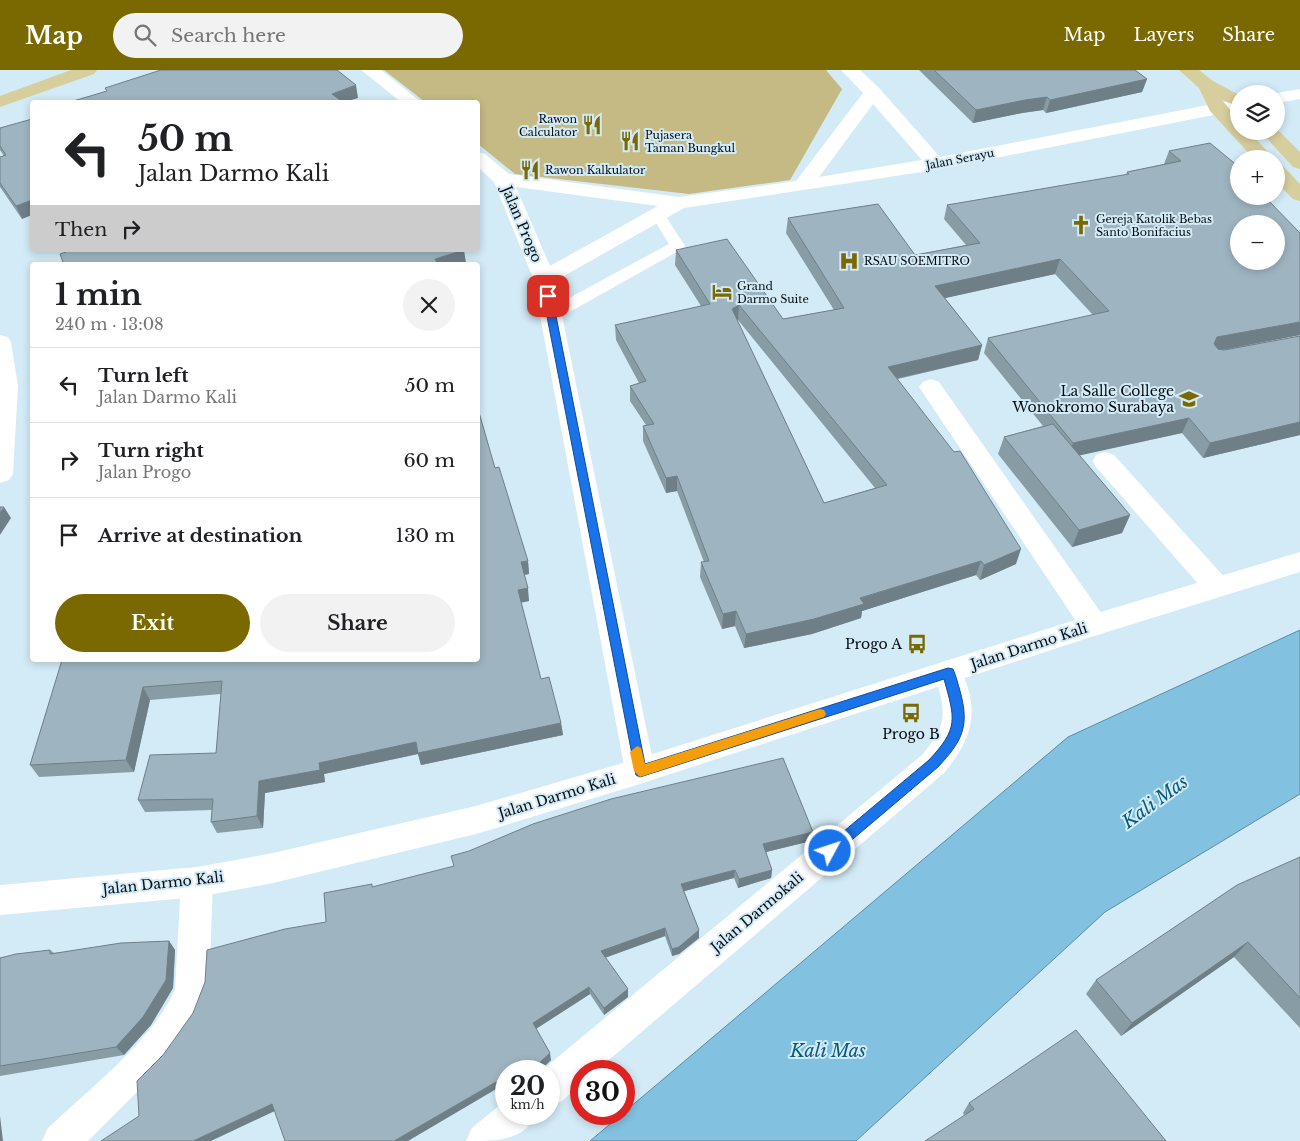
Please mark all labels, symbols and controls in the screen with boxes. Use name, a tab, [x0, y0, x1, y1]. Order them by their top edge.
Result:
search box	[113, 13, 463, 58]
text: Map	[25, 21, 83, 50]
icon: search	[131, 21, 159, 49]
text: Search here	[171, 24, 286, 47]
text: Map	[1064, 24, 1105, 46]
text: Layers	[1133, 24, 1194, 46]
text: Share	[1222, 24, 1275, 46]
map controls	[1230, 85, 1285, 270]
button: layers	[1230, 85, 1285, 140]
place label: Rawon Calculator	[519, 112, 578, 139]
restaurant icon: Rawon Calculator	[581, 114, 603, 136]
text: 50 m	[138, 117, 233, 160]
icon: left	[55, 120, 120, 185]
place label: Pujasera Taman Bungkul	[645, 128, 735, 155]
restaurant icon: Pujasera Taman Bungkul	[619, 130, 641, 152]
street label: Jalan Serayu	[923, 145, 996, 173]
button: +	[1230, 150, 1285, 205]
restaurant icon: Rawon Kalkulator	[519, 159, 541, 181]
text: Jalan Darmo Kali	[138, 160, 329, 187]
place label: Rawon Kalkulator	[545, 163, 646, 177]
street label: Jalan Progo	[497, 181, 546, 265]
place label: Gereja Katolik Bebas Santo Bonifacius	[1096, 212, 1212, 239]
church icon: Gereja Katolik Bebas Santo Bonifacius	[1070, 214, 1092, 236]
icon: right	[117, 215, 145, 243]
button: −	[1230, 215, 1285, 270]
text: Then	[55, 218, 107, 241]
hospital icon: RSAU SOEMITRO	[838, 250, 860, 272]
place label: RSAU SOEMITRO	[864, 254, 970, 268]
pin	[527, 275, 569, 317]
text: 1 min	[55, 276, 142, 313]
button: close	[403, 279, 455, 331]
place label: Grand Darmo Suite	[737, 279, 809, 306]
hotel icon: Grand Darmo Suite	[711, 281, 733, 303]
icon: arrive	[534, 282, 562, 310]
text: 240 m · 13:08	[55, 314, 164, 334]
text: Turn left	[98, 364, 189, 387]
icon: left	[55, 371, 83, 399]
text: 50 m	[405, 374, 455, 397]
place label: La Salle College Wonokromo Surabaya	[1011, 382, 1174, 416]
text: Jalan Darmo Kali	[98, 387, 237, 407]
school or university icon: La Salle College Wonokromo Surabaya	[1178, 388, 1200, 410]
text: Turn right	[98, 439, 204, 462]
icon: right	[55, 446, 83, 474]
text: 60 m	[403, 449, 455, 472]
text: Jalan Progo	[98, 462, 191, 482]
icon: arrive	[55, 521, 83, 549]
text: Arrive at destination	[98, 524, 302, 547]
text: 130 m	[395, 524, 455, 547]
button: Exit	[55, 594, 250, 652]
button: Share	[260, 594, 455, 652]
street label: Jalan Darmo Kali	[966, 619, 1090, 674]
bus stop icon: Progo A	[906, 633, 928, 655]
place label: Progo A	[845, 635, 902, 653]
bus stop icon: Progo B	[900, 702, 922, 724]
place label: Progo B	[882, 725, 940, 743]
street label: Jalan Darmo Kali	[494, 770, 618, 823]
water label: Kali Mas	[1117, 771, 1192, 834]
position arrow	[803, 824, 855, 876]
street label: Jalan Darmo Kali	[100, 868, 225, 899]
street label: Jalan Darmokali	[705, 868, 807, 957]
water label: Kali Mas	[789, 1040, 866, 1062]
speed limit sign: 30	[570, 1060, 635, 1125]
text: 20	[510, 1071, 545, 1102]
text: km/h	[510, 1097, 545, 1112]

